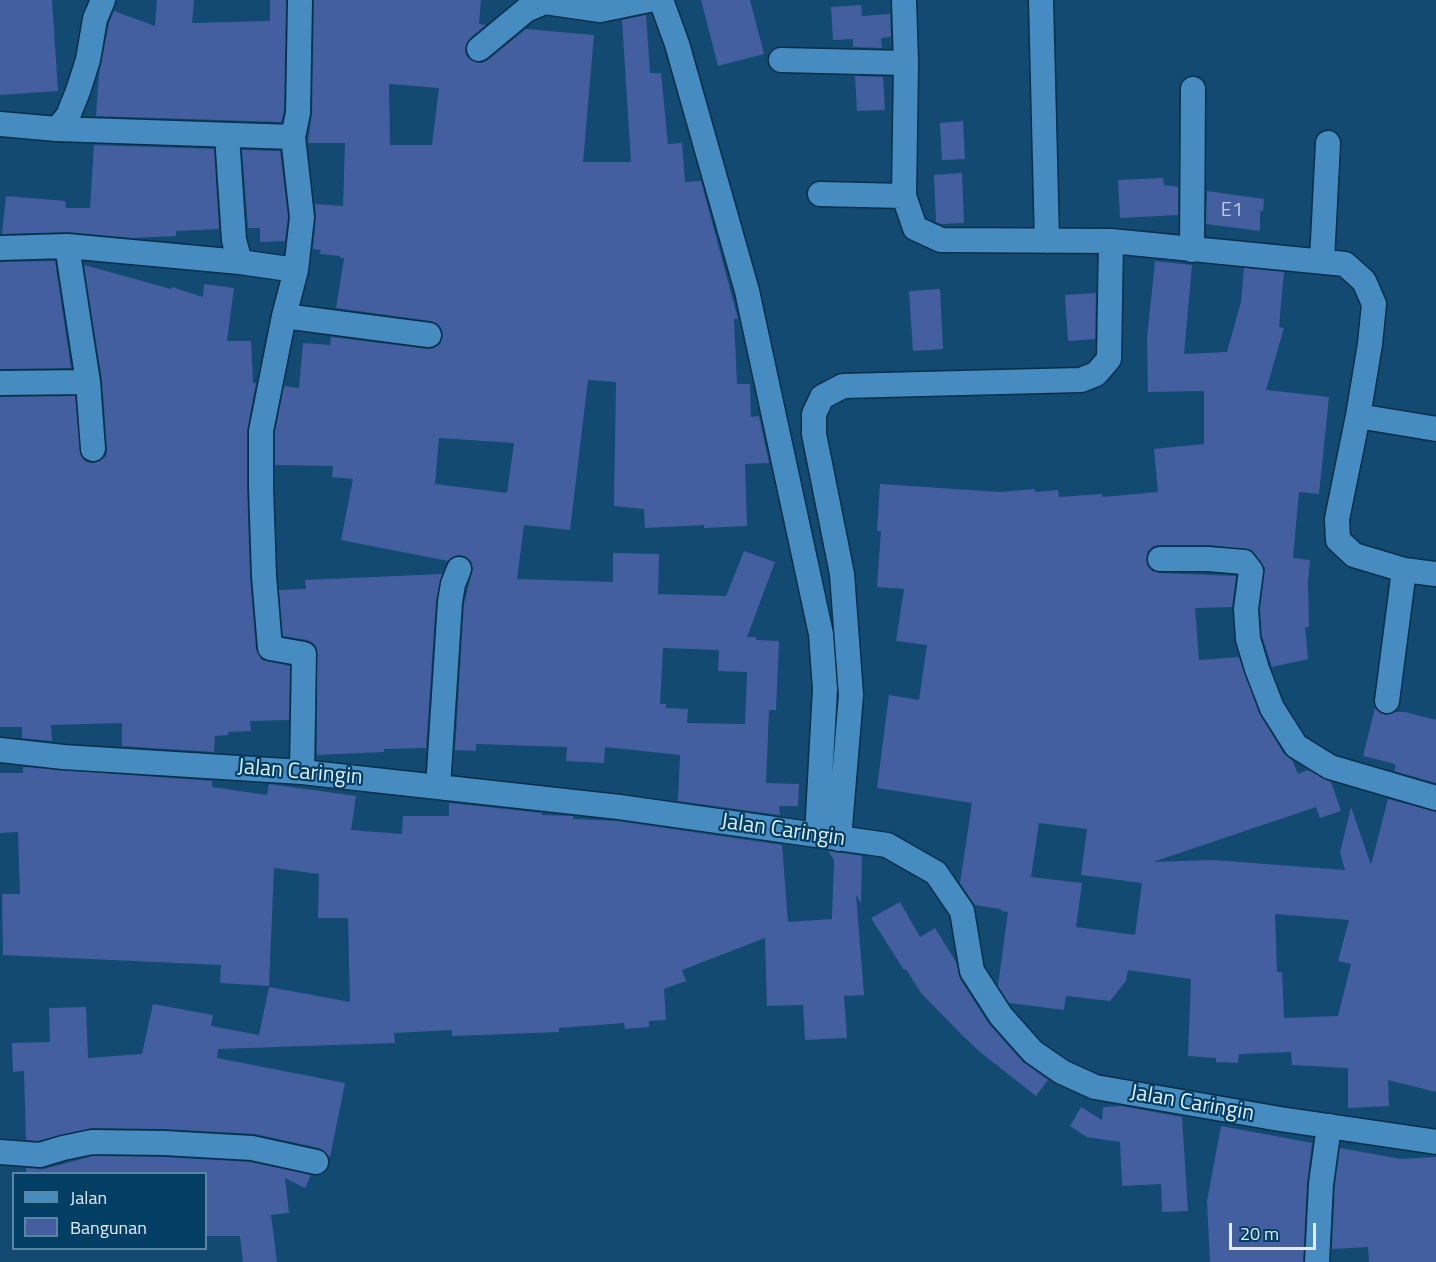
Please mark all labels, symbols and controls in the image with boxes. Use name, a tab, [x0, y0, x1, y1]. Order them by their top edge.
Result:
house number: E1	[1221, 199, 1243, 223]
street label: Jalan Caringin	[236, 754, 364, 792]
street label: Jalan Caringin	[719, 809, 847, 853]
street label: Jalan Caringin	[1128, 1080, 1256, 1128]
legend	[12, 1172, 207, 1250]
text: Jalan	[70, 1184, 107, 1211]
scale bar	[1232, 1211, 1319, 1249]
text: Bangunan	[70, 1214, 147, 1241]
text: 20 m	[1240, 1220, 1279, 1247]

